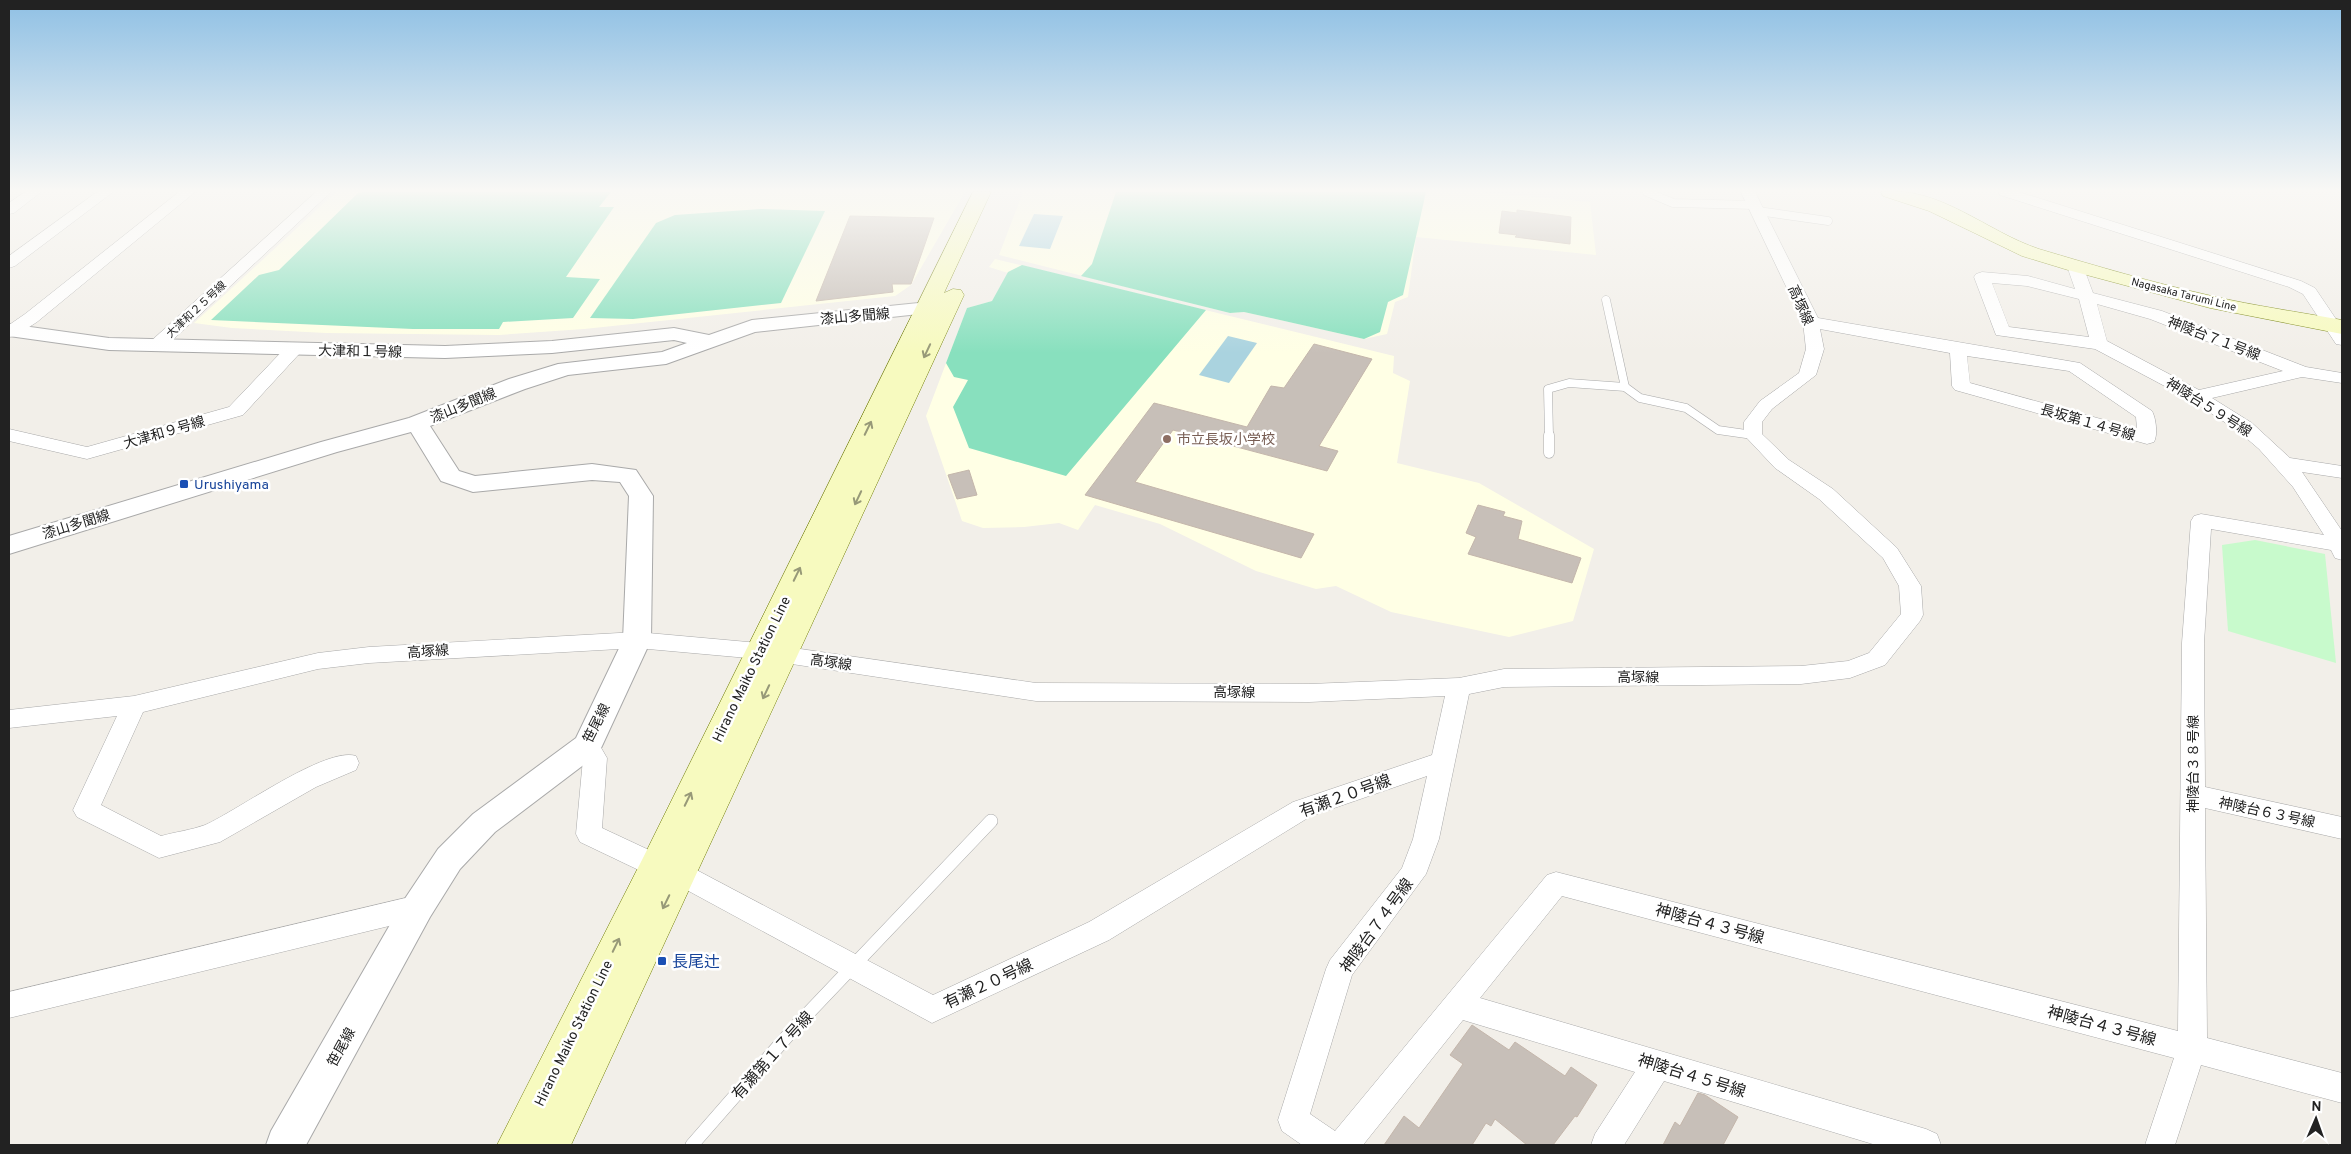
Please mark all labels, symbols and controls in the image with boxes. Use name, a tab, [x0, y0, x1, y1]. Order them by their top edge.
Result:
street label: Nagasaka Tarumi Line	[2130, 275, 2238, 315]
street label: 大津和２５号線	[164, 278, 230, 341]
street label: 高塚線	[1783, 283, 1816, 328]
street label: 漆山多聞線	[820, 306, 891, 329]
street label: 神陵台７１号線	[2165, 313, 2263, 365]
street label: 大津和１号線	[318, 343, 402, 362]
one-way arrow	[922, 343, 932, 358]
street label: 神陵台５９号線	[2162, 374, 2255, 441]
street label: 漆山多聞線	[428, 385, 499, 427]
street label: 長坂第１４号線	[2038, 401, 2137, 445]
street label: 大津和９号線	[122, 414, 207, 453]
one-way arrow	[864, 421, 873, 436]
place label: 市立長坂小学校	[1177, 432, 1275, 449]
marker: 市立長坂小学校	[1161, 433, 1173, 445]
place label: Urushiyama	[194, 477, 269, 494]
marker: Urushiyama	[178, 478, 190, 490]
one-way arrow	[853, 490, 862, 505]
street label: 漆山多聞線	[40, 507, 112, 544]
one-way arrow	[793, 567, 802, 582]
street label: Hirano Maiko Station Line	[710, 594, 795, 745]
street label: 高塚線	[407, 643, 450, 662]
street label: 高塚線	[809, 652, 853, 675]
street label: 高塚線	[1617, 670, 1659, 687]
one-way arrow	[761, 684, 770, 699]
street label: 高塚線	[1213, 685, 1255, 702]
street label: 笹尾線	[580, 701, 614, 746]
street label: 神陵台３８号線	[2185, 715, 2203, 813]
street label: 有瀬２０号線	[1297, 771, 1394, 823]
one-way arrow	[684, 792, 693, 807]
street label: 神陵台６３号線	[2217, 794, 2317, 832]
street label: 神陵台７４号線	[1337, 875, 1419, 977]
one-way arrow	[661, 894, 671, 909]
street label: 神陵台４３号線	[1653, 901, 1766, 949]
one-way arrow	[612, 938, 621, 953]
place label: 長尾辻	[672, 953, 720, 973]
marker: 長尾辻	[656, 955, 668, 967]
street label: 有瀬２０号線	[941, 955, 1037, 1014]
street label: Hirano Maiko Station Line	[532, 958, 617, 1109]
street label: 神陵台４３号線	[2045, 1003, 2158, 1051]
street label: 有瀬第１７号線	[729, 1008, 818, 1105]
street label: 笹尾線	[325, 1025, 360, 1070]
street label: 神陵台４５号線	[1635, 1051, 1748, 1103]
north arrow	[2291, 1094, 2341, 1144]
text: N	[2311, 1099, 2322, 1116]

